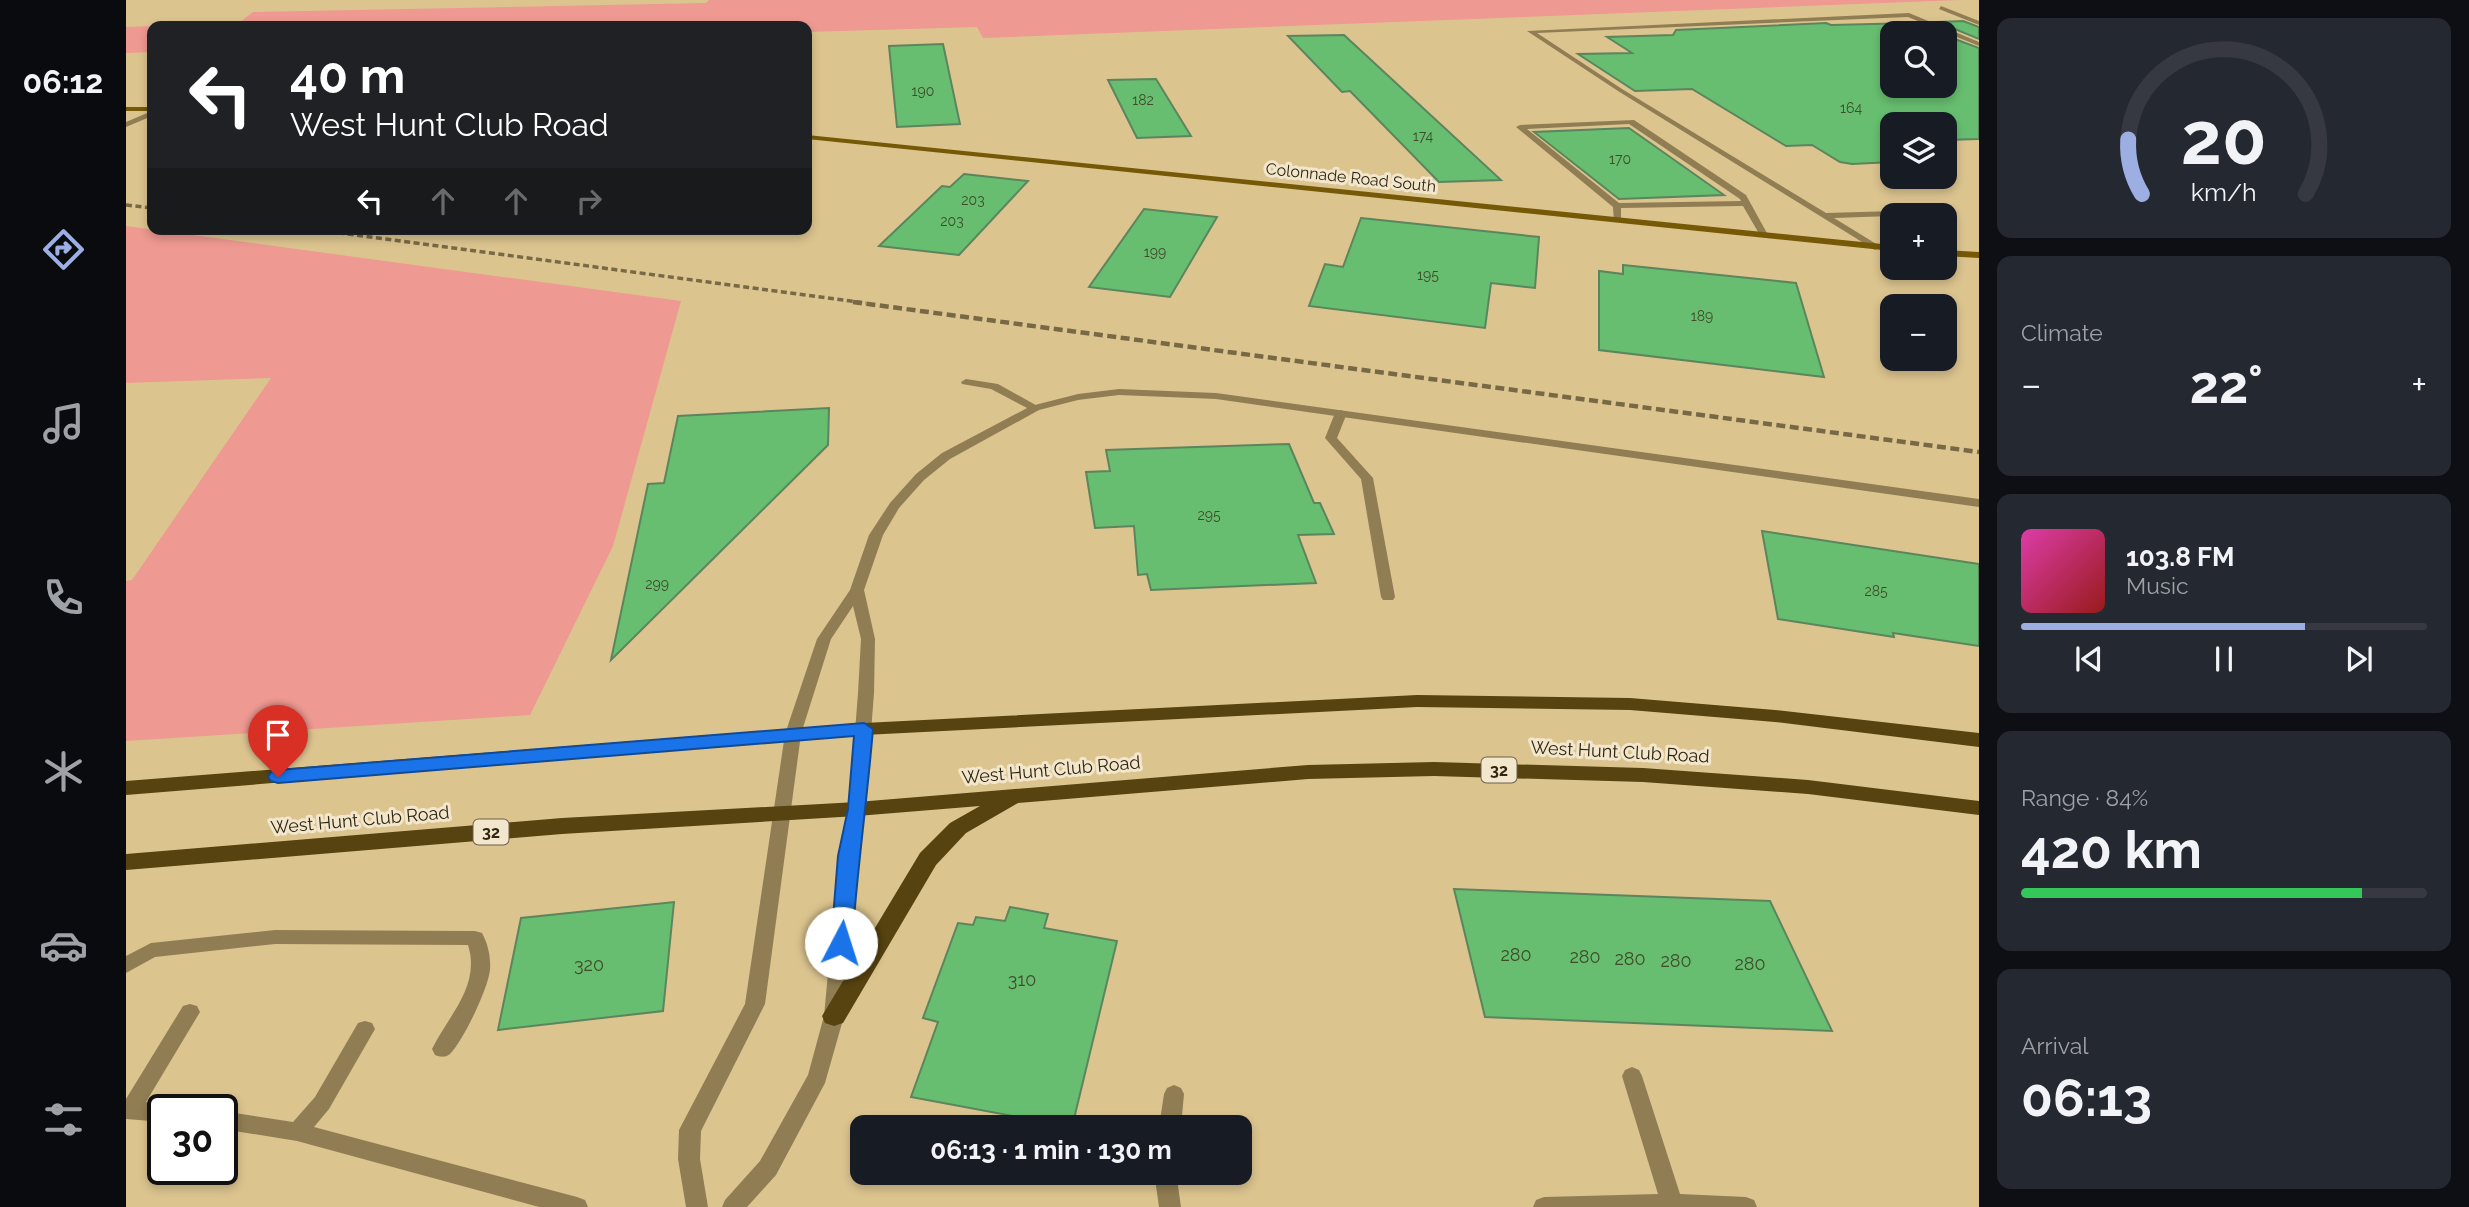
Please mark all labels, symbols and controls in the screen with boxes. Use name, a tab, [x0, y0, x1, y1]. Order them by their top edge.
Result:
map controls	[1880, 21, 1957, 371]
button: search	[1880, 21, 1957, 98]
text: 40 m	[290, 47, 405, 104]
icon: left	[175, 49, 266, 140]
text: 06:12	[23, 63, 103, 100]
house number: 190	[912, 83, 934, 99]
house number: 182	[1132, 92, 1154, 108]
text: 20	[2181, 96, 2267, 181]
house number: 164	[1840, 100, 1862, 116]
text: West Hunt Club Road	[290, 106, 609, 143]
button: layers	[1880, 112, 1957, 189]
house number: 174	[1413, 128, 1434, 144]
house number: 170	[1609, 151, 1631, 167]
street label: Colonnade Road South	[1265, 159, 1437, 196]
text: km/h	[2191, 177, 2257, 207]
icon: left	[351, 182, 389, 220]
icon: ahead	[424, 182, 462, 220]
icon: ahead	[497, 182, 535, 220]
icon: right	[570, 182, 608, 220]
house number: 203	[961, 192, 985, 208]
button: +	[1880, 203, 1957, 280]
house number: 203	[940, 213, 964, 229]
icon: directions	[39, 225, 88, 274]
house number: 199	[1144, 244, 1166, 260]
house number: 195	[1417, 267, 1439, 283]
button: −	[1880, 294, 1957, 371]
house number: 189	[1691, 308, 1713, 324]
text: Climate	[2021, 319, 2103, 346]
text: 22°	[2190, 354, 2263, 415]
text: −	[2021, 362, 2041, 407]
text: +	[2411, 362, 2427, 407]
icon: music	[39, 399, 88, 448]
house number: 295	[1197, 507, 1221, 523]
text: 103.8 FM	[2126, 542, 2235, 572]
text: Music	[2126, 572, 2189, 599]
icon: phone	[39, 573, 88, 622]
house number: 299	[645, 576, 669, 592]
house number: 285	[1864, 583, 1888, 599]
icon: previous	[2070, 640, 2108, 678]
icon: pause	[2205, 640, 2243, 678]
icon: next	[2340, 640, 2378, 678]
pin	[248, 705, 308, 777]
icon: arrive	[259, 716, 297, 754]
street label: West Hunt Club Road	[1530, 736, 1710, 767]
icon: climate	[39, 747, 88, 796]
street label: West Hunt Club Road	[961, 751, 1141, 788]
road number: 32	[1482, 758, 1516, 782]
text: Range · 84%	[2021, 784, 2148, 811]
street label: West Hunt Club Road	[270, 801, 450, 838]
text: 420 km	[2021, 819, 2202, 880]
road number: 32	[474, 820, 508, 845]
position arrow	[804, 906, 878, 980]
icon: car	[39, 921, 88, 970]
house number: 280	[1500, 944, 1532, 965]
house number: 280	[1569, 946, 1601, 967]
house number: 280	[1614, 948, 1646, 969]
house number: 280	[1660, 950, 1692, 971]
house number: 280	[1734, 953, 1766, 974]
house number: 320	[574, 954, 604, 975]
house number: 310	[1008, 969, 1036, 990]
text: Arrival	[2021, 1032, 2088, 1059]
text: 06:13	[2021, 1067, 2152, 1128]
speed limit sign: 30	[147, 1094, 238, 1185]
icon: filters	[39, 1095, 88, 1144]
text: 06:13 · 1 min · 130 m	[930, 1135, 1172, 1165]

